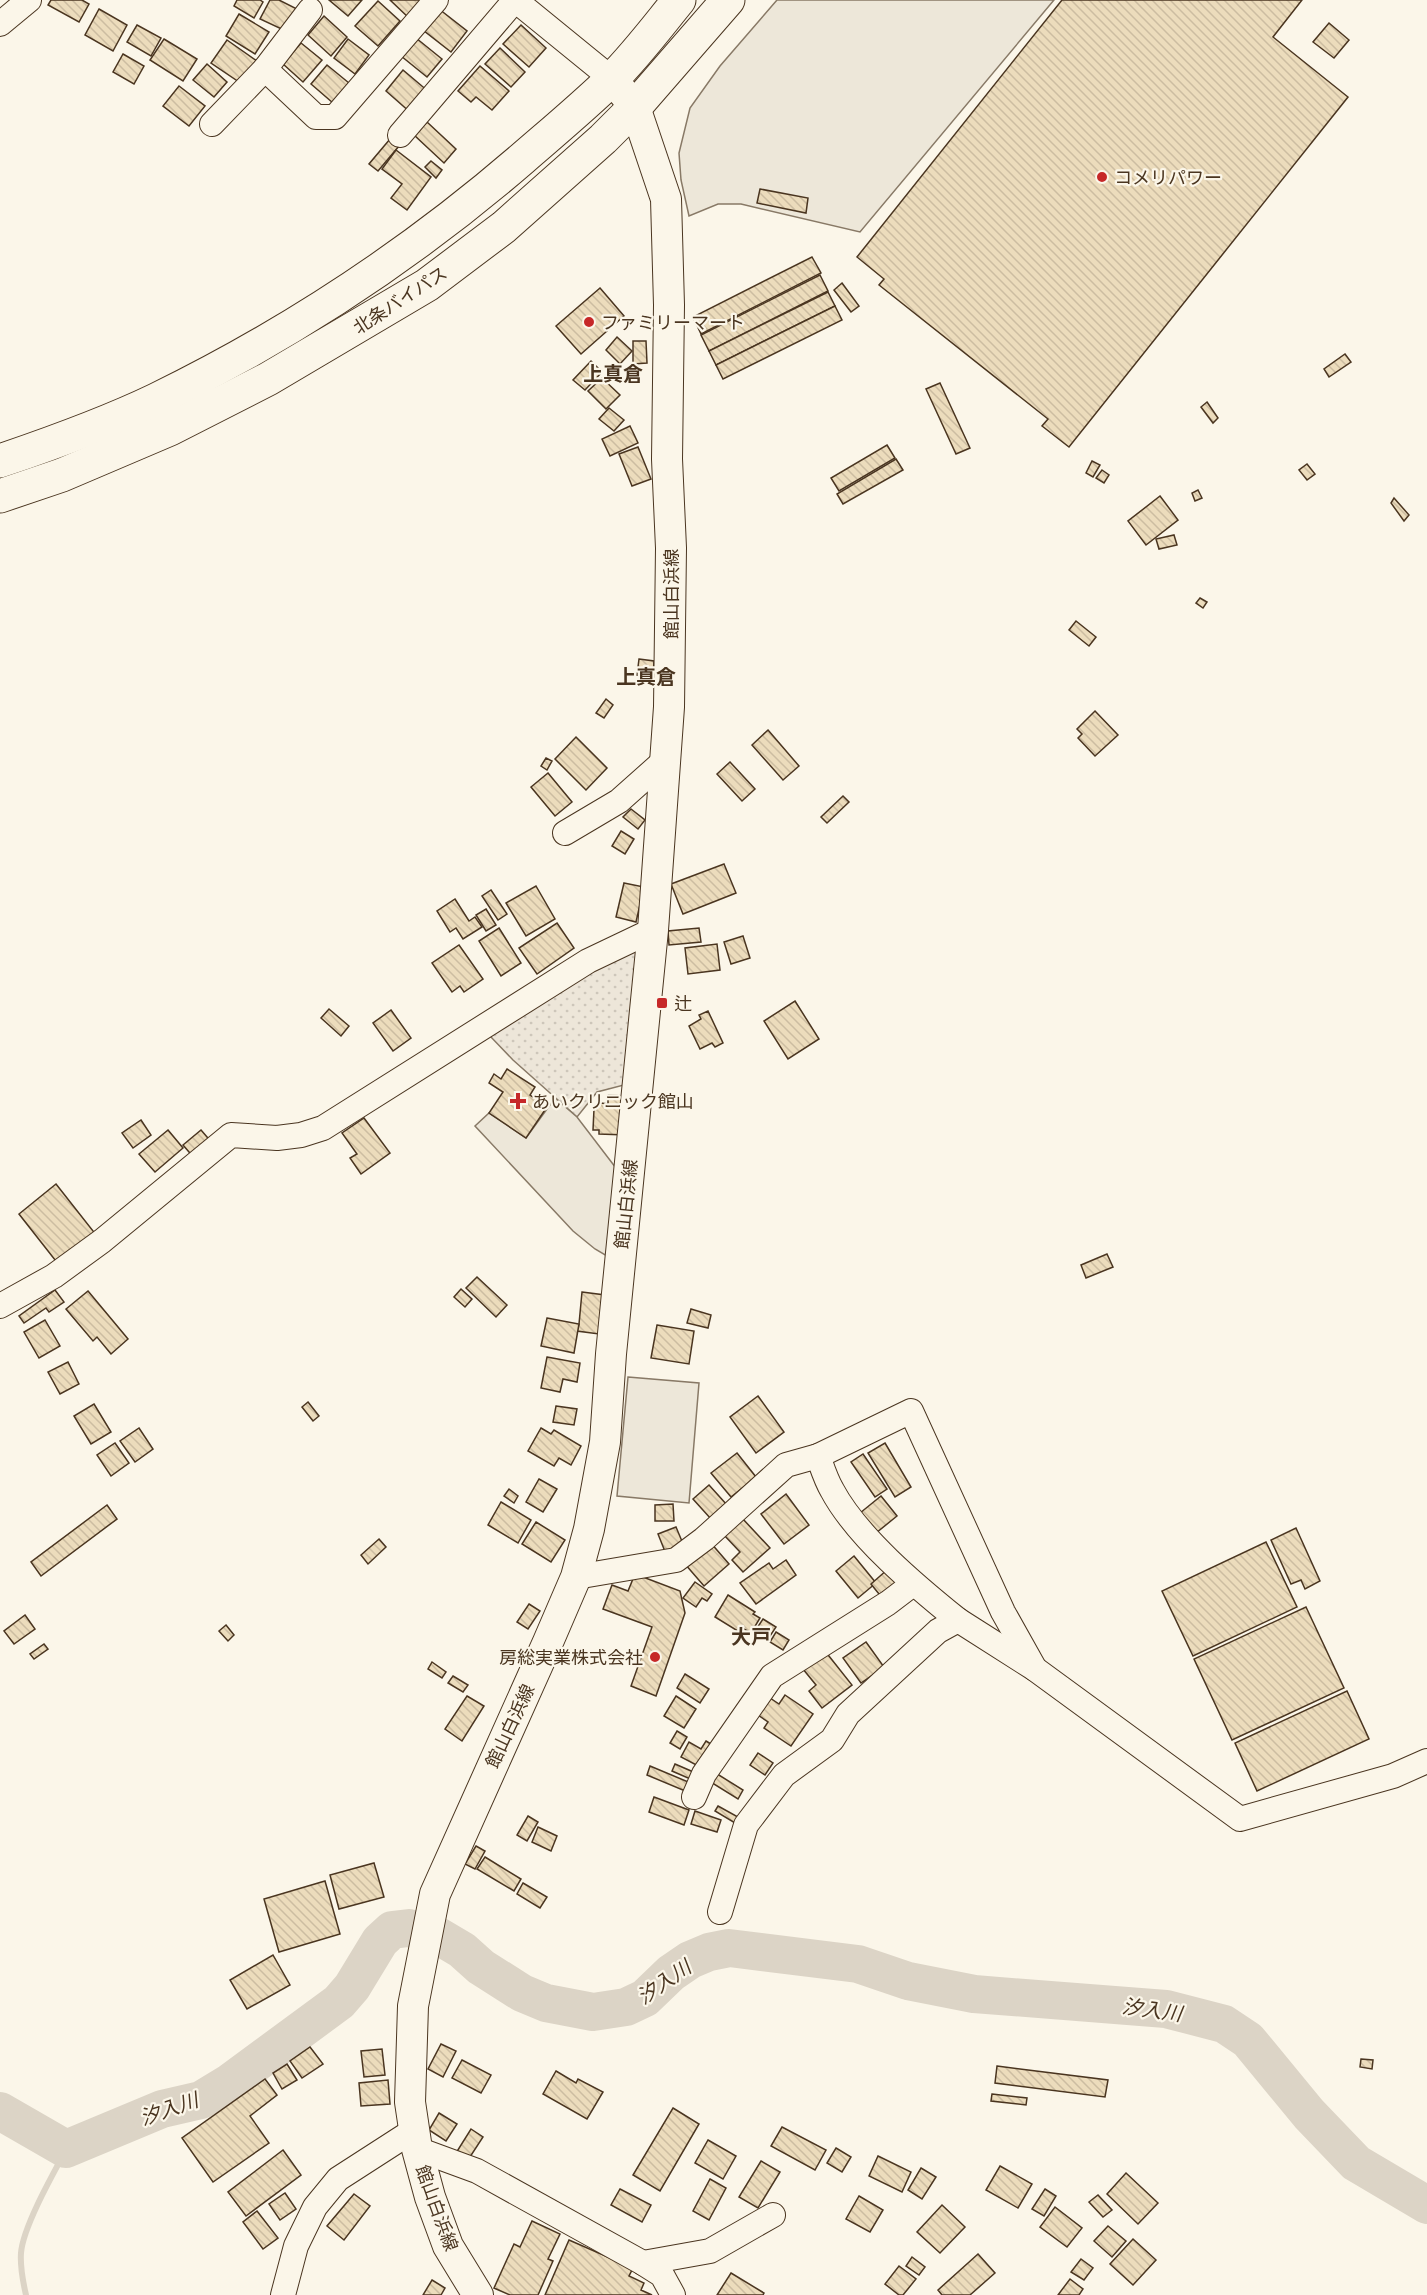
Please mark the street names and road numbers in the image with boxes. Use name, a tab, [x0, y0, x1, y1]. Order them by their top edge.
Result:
street label: 北条バイパス	[349, 262, 451, 338]
street label: 館山白浜線	[661, 549, 682, 639]
street label: 館山白浜線	[611, 1158, 641, 1250]
street label: 館山白浜線	[481, 1681, 539, 1771]
street label: 館山白浜線	[412, 2162, 462, 2254]

